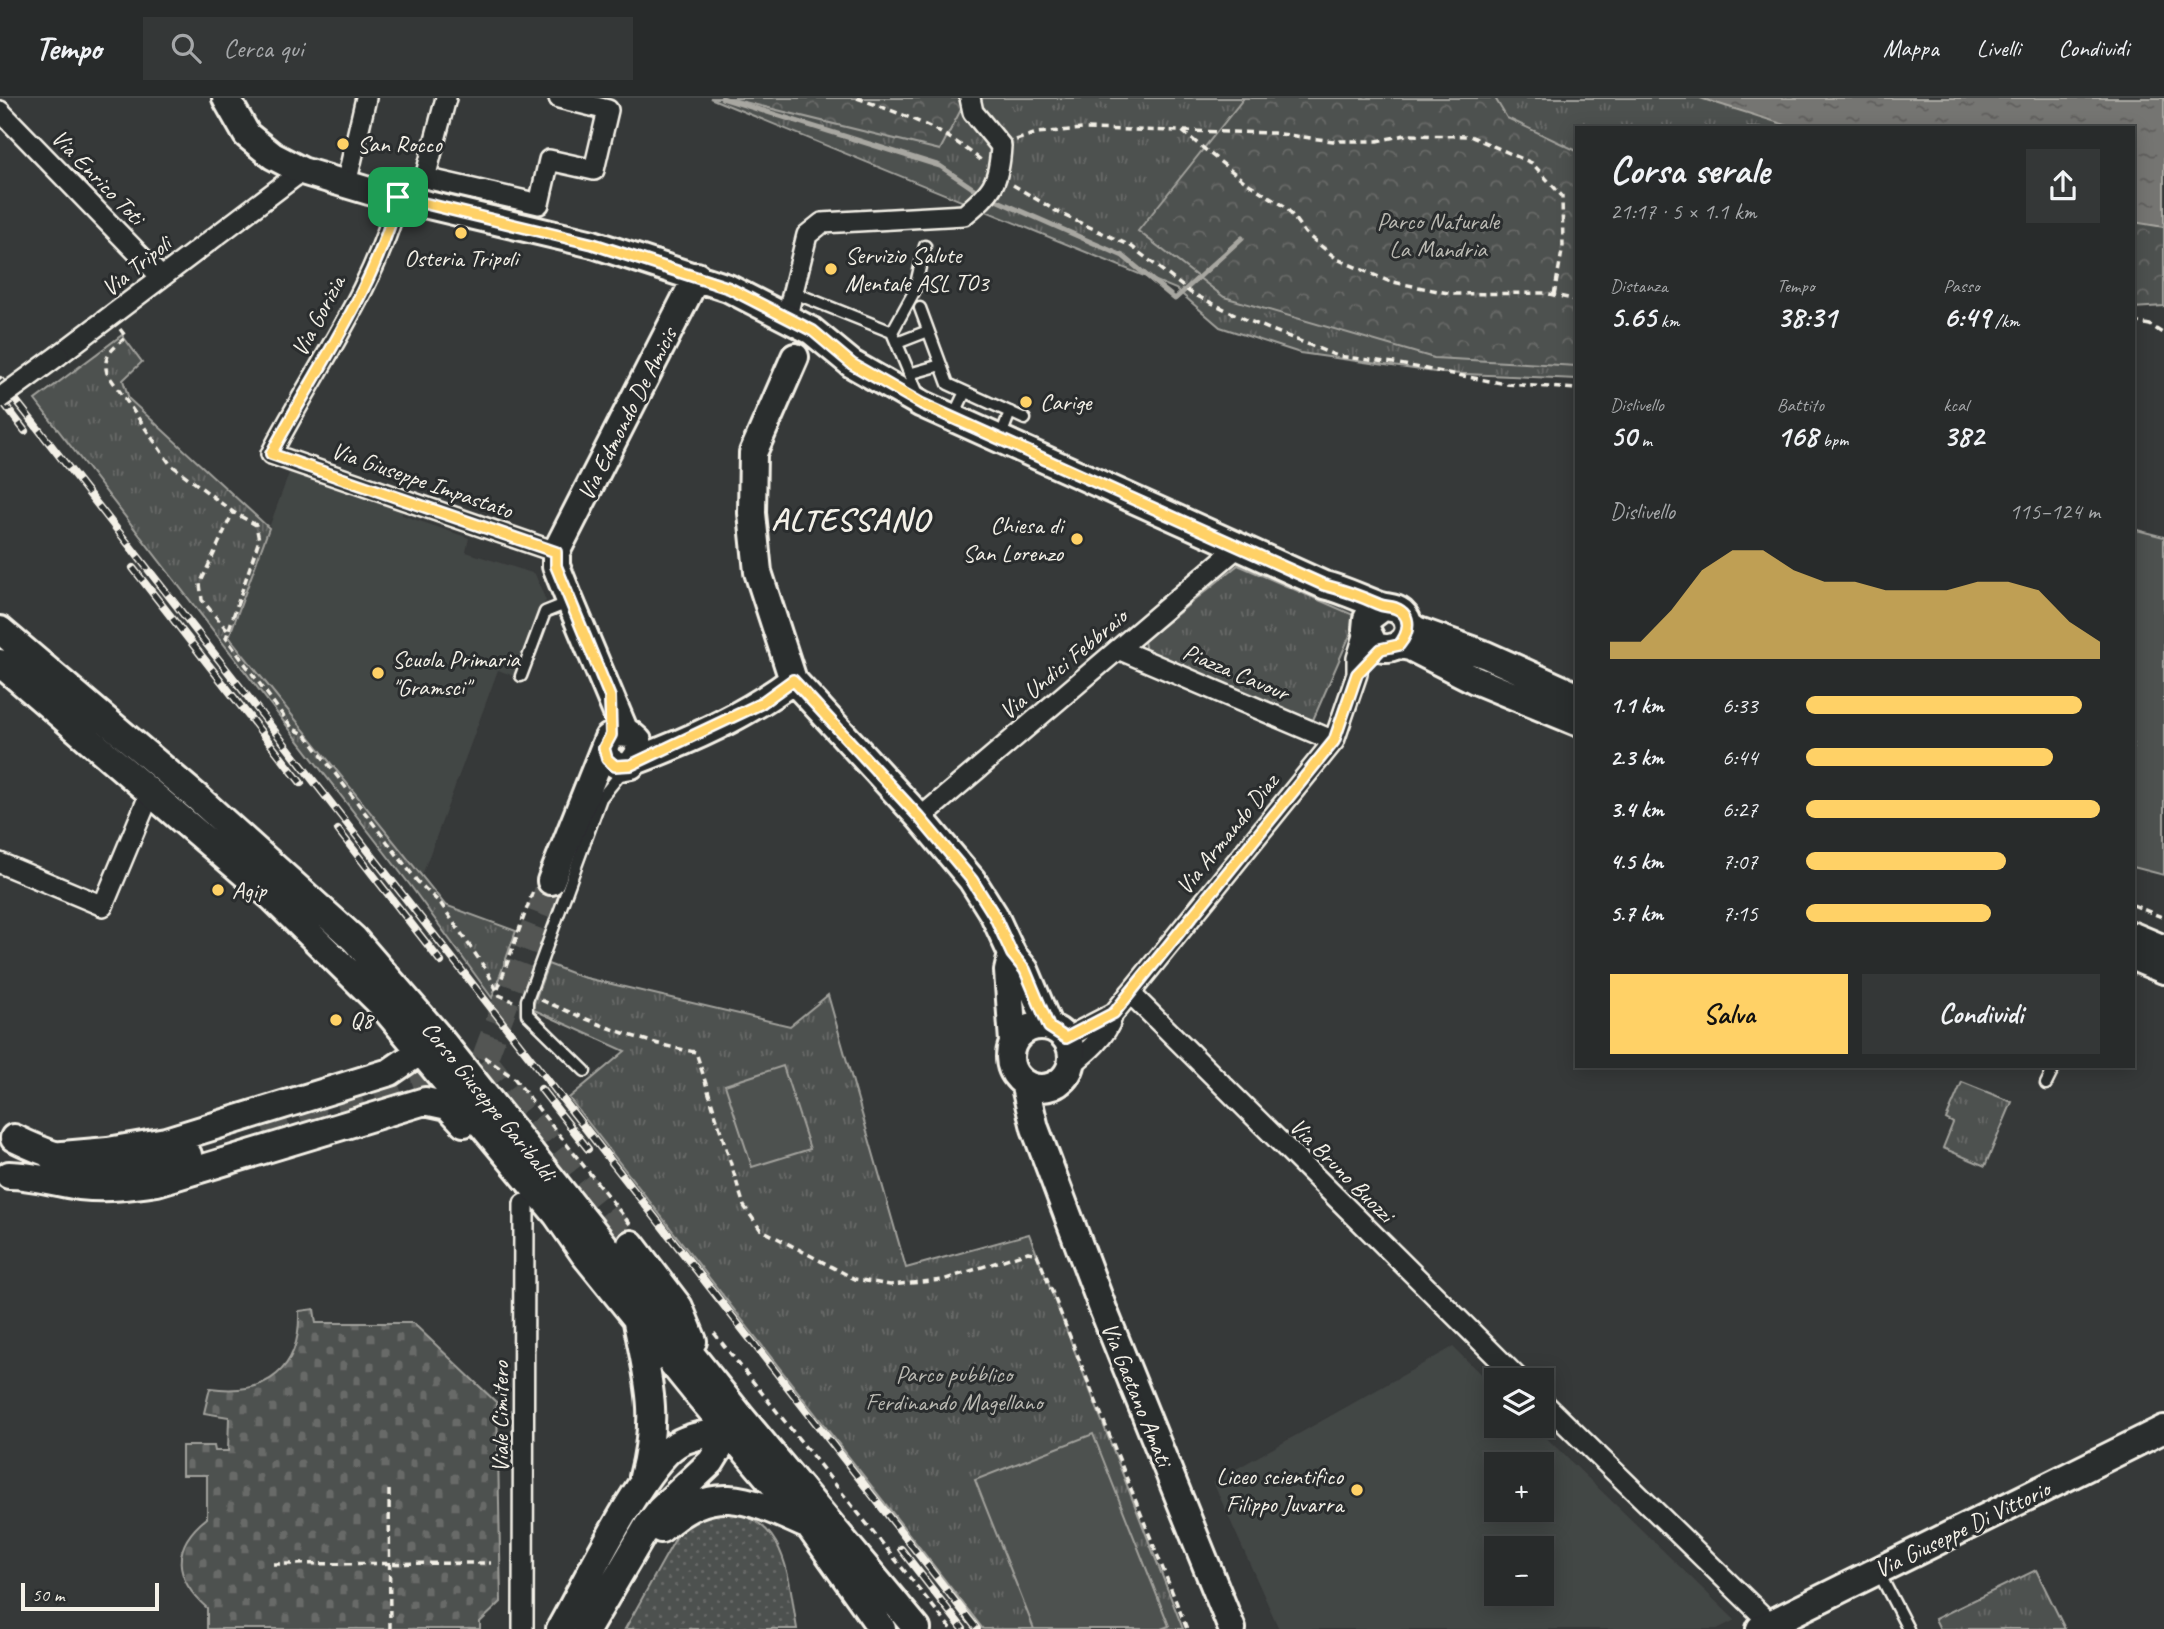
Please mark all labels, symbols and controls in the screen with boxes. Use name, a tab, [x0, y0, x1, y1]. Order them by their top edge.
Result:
search box	[143, 17, 633, 80]
text: Tempo	[35, 27, 101, 69]
icon: search	[167, 29, 205, 67]
text: Cerca qui	[223, 32, 304, 65]
text: Mappa	[1883, 33, 1939, 63]
text: Livelli	[1977, 33, 2020, 63]
text: Condividi	[2058, 33, 2129, 63]
street label: Via Enrico Toti	[45, 123, 153, 234]
place label: San Rocco	[357, 129, 443, 159]
marker: San Rocco	[335, 136, 351, 152]
text: Corsa serale	[1610, 147, 1770, 194]
button: share	[2026, 149, 2100, 223]
pin	[368, 167, 428, 227]
icon: arrive	[379, 178, 417, 216]
text: 21:17 · 5 × 1.1 km	[1610, 197, 1756, 226]
park label: Parco Naturale La Mandria	[1377, 206, 1501, 264]
marker: Osteria Tripoli	[453, 225, 469, 241]
street label: Via Tripoli	[95, 227, 179, 303]
place label: Servizio Salute Mentale ASL TO3	[845, 240, 991, 298]
place label: Osteria Tripoli	[404, 243, 521, 273]
marker: Servizio Salute Mentale ASL TO3	[823, 261, 839, 277]
street label: Via Gorizia	[284, 269, 353, 362]
text: Distanza	[1610, 274, 1668, 298]
text: Tempo	[1777, 274, 1814, 298]
text: Passo	[1943, 274, 1979, 298]
text: 5.65	[1610, 298, 1656, 336]
text: 38:31	[1777, 298, 1837, 336]
text: 6:49	[1943, 298, 1990, 336]
text: km	[1656, 309, 1679, 333]
text: /km	[1990, 309, 2019, 333]
street label: Via Edmondo De Amicis	[570, 321, 684, 505]
place label: Carige	[1040, 387, 1093, 417]
text: Dislivello	[1610, 393, 1664, 417]
text: Battito	[1777, 393, 1824, 417]
text: kcal	[1943, 393, 1968, 417]
marker: Carige	[1018, 394, 1034, 410]
text: 50	[1610, 417, 1637, 455]
text: 168	[1777, 417, 1818, 455]
text: 382	[1943, 417, 1984, 455]
text: m	[1637, 428, 1652, 452]
text: bpm	[1818, 428, 1848, 452]
street label: Via Giuseppe Impastato	[328, 435, 518, 526]
text: Dislivello	[1610, 497, 1675, 526]
text: 115–124 m	[2009, 497, 2100, 526]
district label: ALTESSANO	[771, 499, 933, 540]
place label: Chiesa di San Lorenzo	[963, 510, 1066, 568]
marker: Chiesa di San Lorenzo	[1069, 531, 1085, 547]
street label: Via Undici Febbraio	[993, 600, 1135, 726]
street label: Piazza Cavour	[1179, 636, 1296, 709]
place label: Scuola Primaria "Gramsci"	[392, 644, 521, 702]
marker: Scuola Primaria "Gramsci"	[370, 665, 386, 681]
text: 1.1 km	[1610, 691, 1664, 720]
text: 6:33	[1722, 691, 1758, 720]
text: 2.3 km	[1610, 743, 1664, 772]
text: 6:44	[1722, 743, 1758, 772]
street label: Via Armando Diaz	[1169, 766, 1286, 901]
text: 3.4 km	[1610, 795, 1664, 824]
text: 6:27	[1722, 795, 1758, 824]
text: 4.5 km	[1610, 847, 1663, 876]
text: 7:07	[1722, 847, 1758, 876]
place label: Agip	[232, 875, 268, 905]
marker: Agip	[210, 882, 226, 898]
text: 5.7 km	[1610, 899, 1663, 928]
text: 7:15	[1722, 899, 1758, 928]
button: Salva	[1610, 974, 1848, 1054]
button: Condividi	[1862, 974, 2100, 1054]
place label: Q8	[350, 1005, 375, 1035]
marker: Q8	[328, 1012, 344, 1028]
street label: Corso Giuseppe Garibaldi	[415, 1015, 564, 1189]
street label: Via Bruno Buozzi	[1283, 1111, 1402, 1230]
street label: Via Gaetano Amati	[1095, 1318, 1180, 1473]
park label: Parco pubblico Ferdinando Magellano	[865, 1359, 1045, 1417]
street label: Viale Cimitero	[485, 1360, 515, 1473]
map controls	[1484, 1368, 1554, 1606]
button: layers	[1484, 1368, 1554, 1438]
button: +	[1484, 1452, 1554, 1522]
place label: Liceo scientifico Filippo Juvarra	[1216, 1461, 1345, 1519]
street label: Via Giuseppe Di Vittorio	[1869, 1472, 2057, 1584]
marker: Liceo scientifico Filippo Juvarra	[1349, 1482, 1365, 1498]
button: −	[1484, 1536, 1554, 1606]
scale bar	[21, 1580, 159, 1612]
text: 50 m	[32, 1583, 64, 1607]

